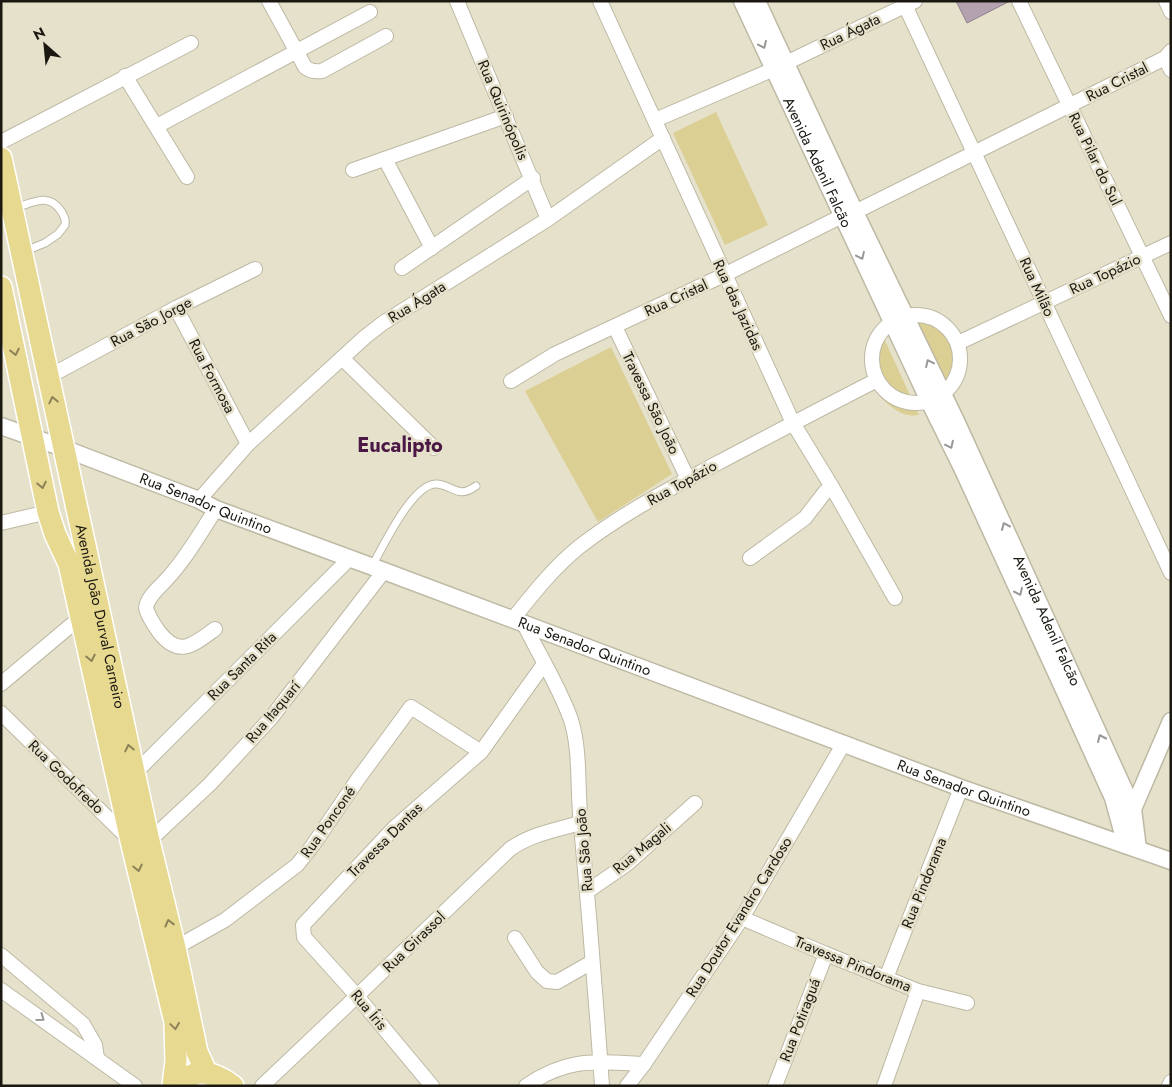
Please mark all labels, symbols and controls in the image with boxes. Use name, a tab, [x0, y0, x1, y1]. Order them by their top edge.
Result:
street label: Rua Ágata	[816, 8, 884, 56]
north arrow	[20, 20, 70, 70]
text: N	[30, 22, 49, 45]
one-way arrow	[757, 40, 767, 49]
street label: Rua Quirinópolis	[472, 57, 534, 163]
street label: Rua Cristal	[1082, 57, 1152, 107]
street label: Avenida Adenil Falcão	[777, 93, 857, 231]
street label: Rua Pilar do Sul	[1063, 109, 1127, 209]
street label: Rua Topázio	[1066, 248, 1144, 300]
one-way arrow	[854, 251, 865, 260]
street label: Rua Milão	[1014, 254, 1060, 320]
street label: Rua das Jazidas	[707, 256, 769, 354]
street label: Rua Cristal	[641, 274, 711, 322]
street label: Rua Ágata	[384, 276, 450, 328]
street label: Rua São Jorge	[106, 291, 196, 353]
street label: Rua Formosa	[183, 335, 241, 417]
one-way arrow	[9, 347, 19, 356]
street label: Travessa São João	[617, 348, 685, 458]
one-way arrow	[924, 359, 935, 368]
one-way arrow	[48, 396, 59, 405]
district label: Eucalipto	[357, 431, 443, 460]
one-way arrow	[944, 440, 954, 449]
street label: Rua Topázio	[643, 455, 721, 511]
street label: Rua Senador Quintino	[136, 467, 275, 540]
one-way arrow	[36, 481, 47, 490]
street label: Avenida João Durval Carneiro	[70, 522, 131, 711]
one-way arrow	[1001, 522, 1011, 531]
street label: Avenida Adenil Falcão	[1008, 551, 1086, 689]
one-way arrow	[1013, 587, 1023, 596]
street label: Rua Senador Quintino	[515, 611, 654, 681]
street label: Rua Santa Rita	[202, 626, 282, 706]
one-way arrow	[85, 653, 96, 662]
street label: Rua Itaquarí	[240, 675, 306, 748]
one-way arrow	[1097, 734, 1108, 743]
street label: Rua Godofredo	[23, 735, 109, 819]
one-way arrow	[124, 743, 135, 752]
street label: Rua Senador Quintino	[894, 754, 1034, 822]
street label: Rua Ponconé	[295, 782, 361, 862]
street label: Travessa Dantas	[343, 798, 427, 882]
street label: Rua São João	[569, 807, 599, 893]
street label: Rua Magali	[608, 817, 676, 879]
street label: Rua Doutor Evandro Cardoso	[681, 833, 797, 1001]
street label: Rua Pindorama	[896, 834, 952, 932]
one-way arrow	[132, 863, 143, 872]
street label: Rua Girassol	[378, 906, 450, 978]
one-way arrow	[164, 919, 175, 928]
street label: Travessa Pindorama	[791, 931, 915, 997]
street label: Rua Potiraguá	[774, 975, 826, 1065]
street label: Rua Íris	[346, 985, 392, 1035]
one-way arrow	[35, 1012, 45, 1021]
one-way arrow	[169, 1022, 180, 1030]

